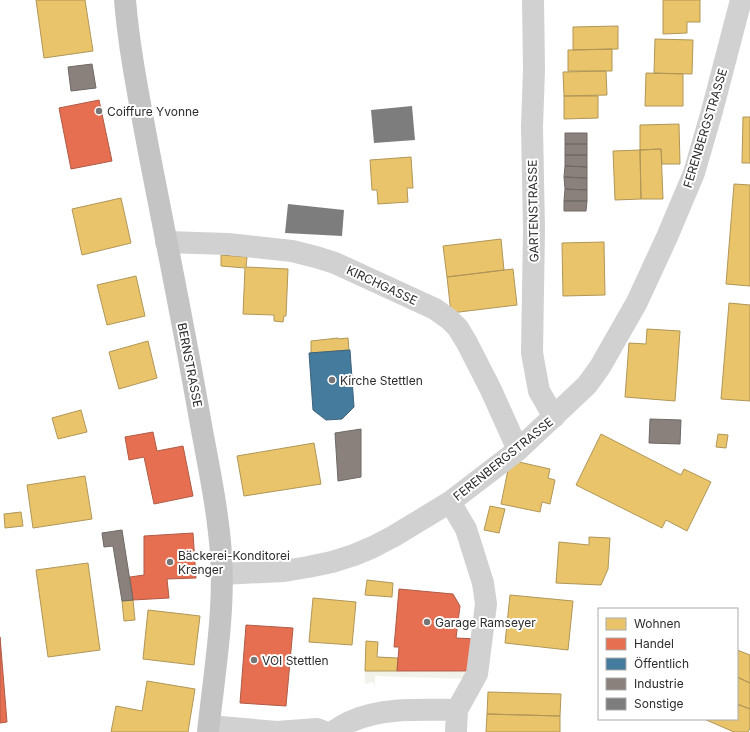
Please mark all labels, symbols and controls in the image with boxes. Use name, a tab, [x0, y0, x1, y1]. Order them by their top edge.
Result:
street label: FERENBERGSTRASSE	[680, 66, 730, 190]
place label: Coiffure Yvonne	[107, 104, 199, 119]
marker: Coiffure Yvonne	[94, 106, 104, 116]
street label: GARTENSTRASSE	[525, 160, 541, 262]
street label: KIRCHGASSE	[344, 262, 420, 308]
street label: BERNSTRASSE	[174, 321, 206, 409]
place label: Kirche Stettlen	[340, 373, 423, 388]
marker: Kirche Stettlen	[327, 375, 337, 385]
street label: FERENBERGSTRASSE	[450, 414, 556, 504]
place label: Bäckerei-Konditorei Krenger	[178, 548, 290, 577]
marker: Bäckerei-Konditorei Krenger	[165, 557, 175, 567]
legend	[598, 608, 738, 720]
place label: Garage Ramseyer	[435, 615, 536, 630]
text: Wohnen	[634, 616, 681, 631]
marker: Garage Ramseyer	[422, 617, 432, 627]
text: Handel	[634, 636, 674, 651]
place label: VOI Stettlen	[262, 653, 329, 668]
marker: VOI Stettlen	[249, 655, 259, 665]
text: Öffentlich	[634, 656, 689, 671]
text: Industrie	[634, 676, 684, 691]
text: Sonstige	[634, 696, 684, 711]

